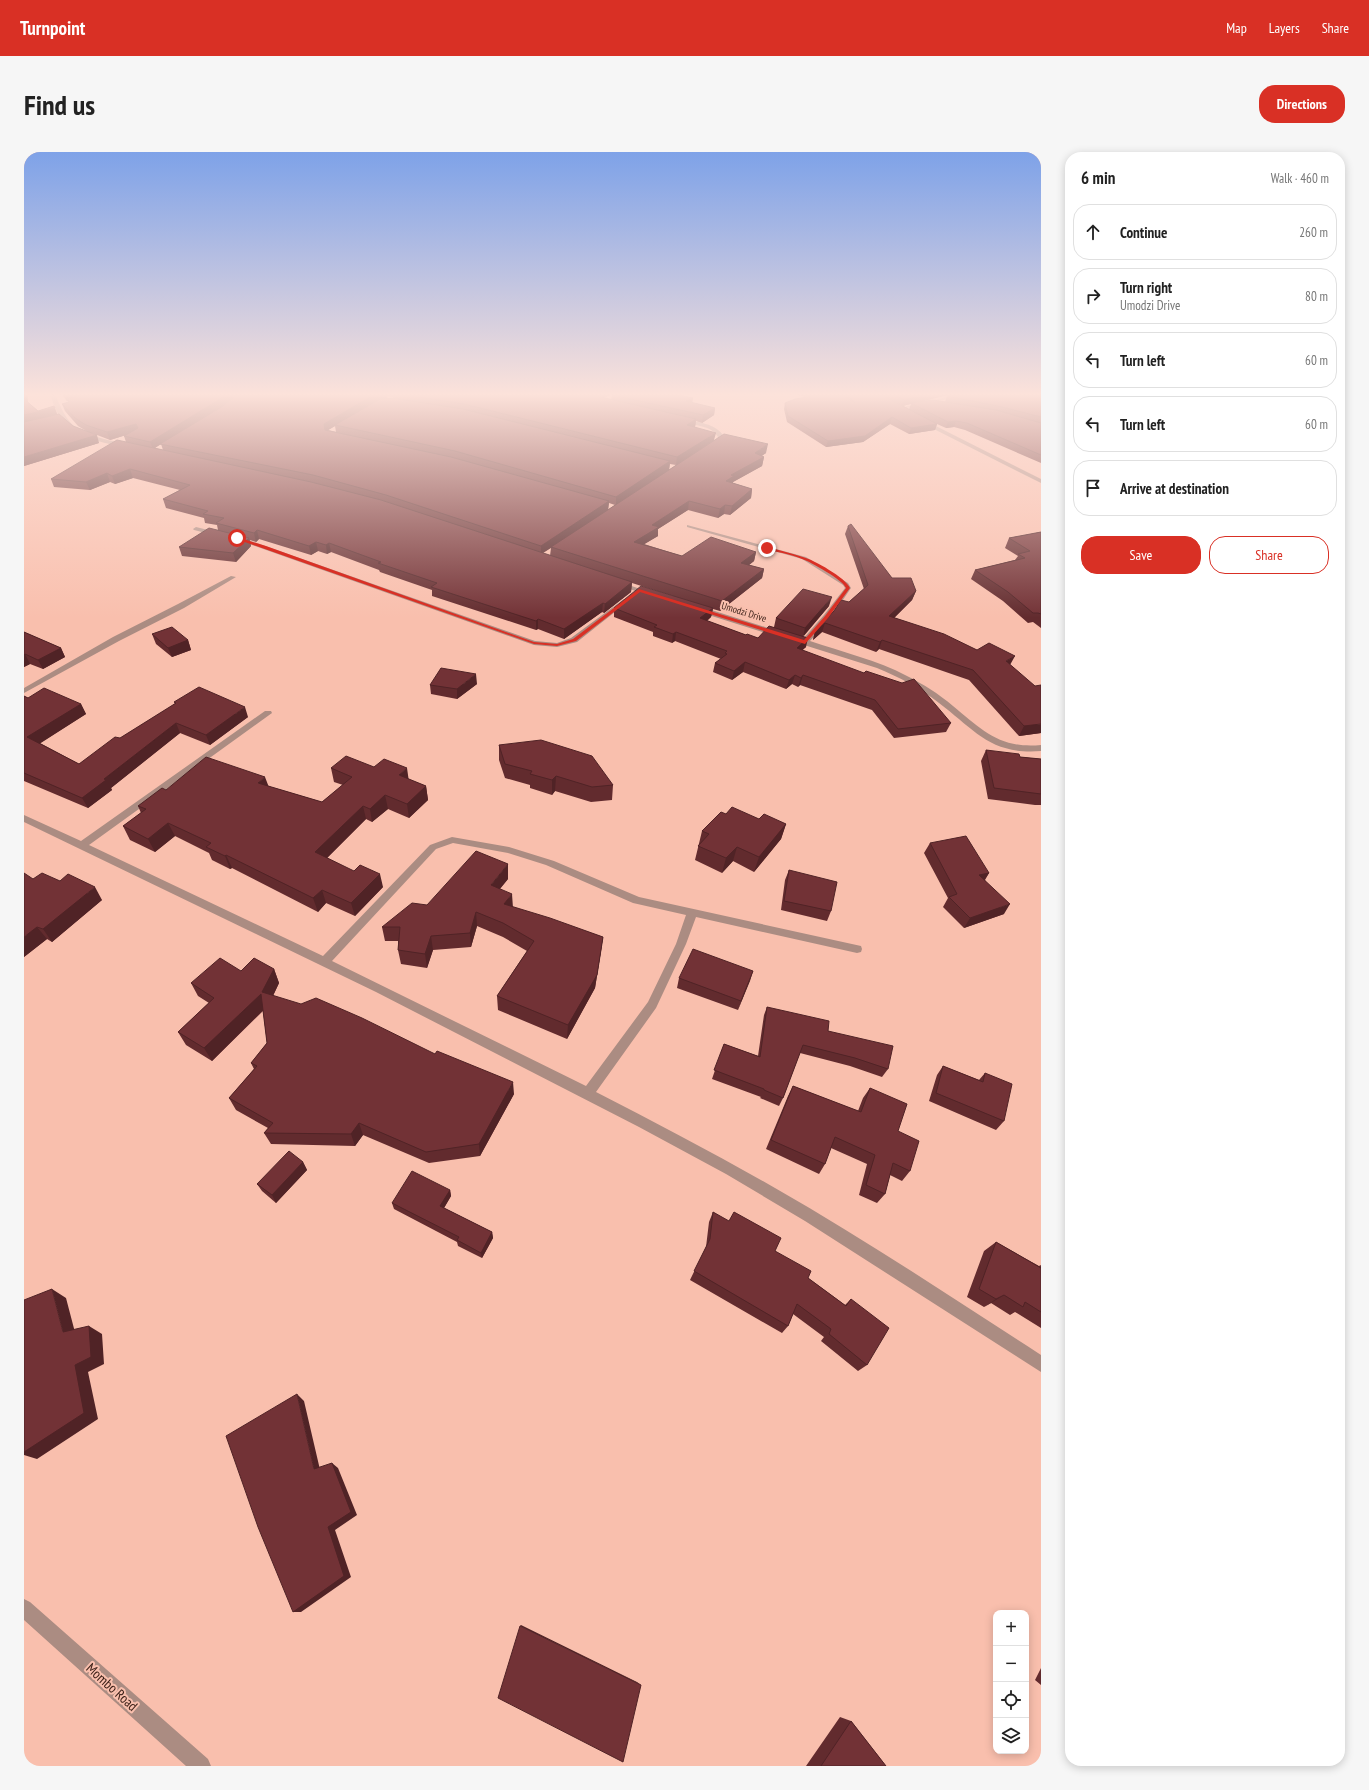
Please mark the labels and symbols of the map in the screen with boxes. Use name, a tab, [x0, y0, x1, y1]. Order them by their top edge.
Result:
route start	[228, 529, 246, 547]
route end	[758, 539, 776, 557]
street label: Umodzi Drive	[720, 599, 768, 625]
street label: Mombo Road	[83, 1659, 141, 1715]

